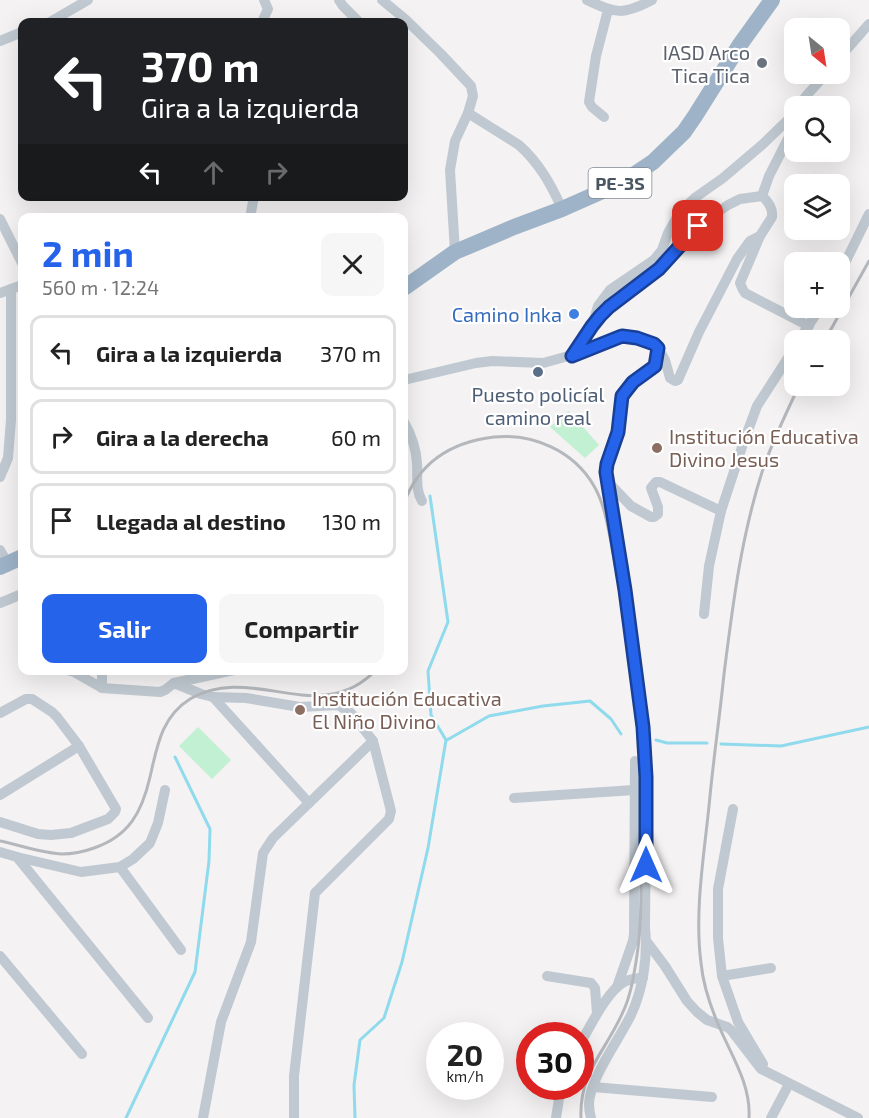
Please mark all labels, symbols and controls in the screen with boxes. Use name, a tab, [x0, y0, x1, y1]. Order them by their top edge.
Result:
north arrow	[784, 18, 850, 84]
map controls	[784, 18, 850, 396]
text: 370 m	[141, 40, 260, 90]
place label: IASD Arco Tica Tica	[663, 40, 750, 87]
icon: left	[42, 42, 120, 120]
marker: IASD Arco Tica Tica	[755, 56, 769, 70]
text: Gira a la izquierda	[141, 91, 359, 123]
button: search	[784, 96, 850, 162]
icon: left	[134, 156, 167, 189]
icon: ahead	[197, 156, 230, 189]
icon: right	[260, 156, 293, 189]
road number: PE-3S	[588, 168, 652, 198]
button: layers	[784, 174, 850, 240]
pin	[672, 200, 723, 251]
icon: arrive	[681, 209, 714, 242]
text: 2 min	[42, 231, 134, 274]
button: close	[321, 233, 384, 296]
button: +	[784, 252, 850, 318]
text: 560 m · 12:24	[42, 275, 159, 299]
place label: Camino Inka	[452, 302, 562, 326]
marker: Camino Inka	[567, 307, 581, 321]
button: −	[784, 330, 850, 396]
icon: left	[45, 336, 78, 369]
text: Gira a la izquierda	[96, 340, 282, 366]
text: 370 m	[320, 340, 381, 366]
marker: Puesto policíal camino real	[531, 365, 545, 379]
place label: Puesto policíal camino real	[471, 382, 605, 429]
icon: right	[45, 420, 78, 453]
text: Gira a la derecha	[96, 424, 269, 450]
text: 60 m	[331, 424, 381, 450]
place label: Institución Educativa Divino Jesus	[669, 424, 859, 471]
marker: Institución Educativa Divino Jesus	[650, 441, 664, 455]
icon: arrive	[45, 504, 78, 537]
text: Llegada al destino	[96, 508, 286, 534]
text: 130 m	[323, 508, 381, 534]
button: Salir	[42, 594, 207, 663]
button: Compartir	[219, 594, 384, 663]
place label: Institución Educativa El Niño Divino	[312, 686, 502, 733]
marker: Institución Educativa El Niño Divino	[293, 703, 307, 717]
position arrow	[614, 833, 678, 897]
speed limit sign: 30	[516, 1022, 594, 1100]
text: 20	[447, 1036, 483, 1072]
text: km/h	[446, 1067, 484, 1085]

